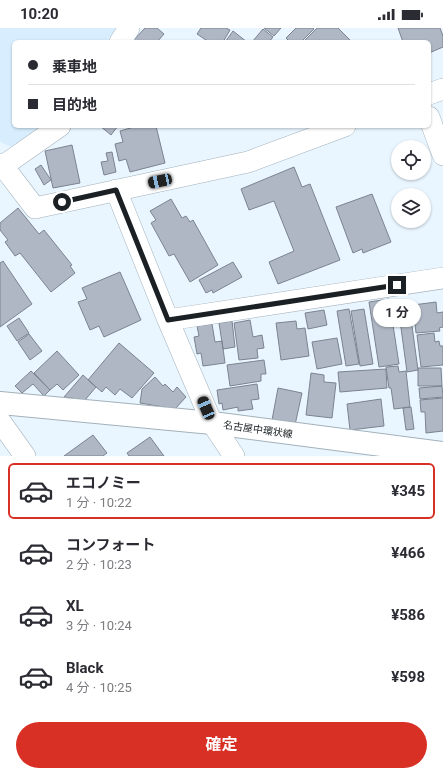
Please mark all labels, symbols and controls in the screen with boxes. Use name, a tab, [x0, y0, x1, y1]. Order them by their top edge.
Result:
text: 10:20	[20, 5, 59, 23]
text: 乗車地	[52, 58, 97, 76]
text: 目的地	[52, 96, 97, 114]
map controls	[391, 140, 431, 228]
button: locate	[391, 140, 431, 180]
car	[147, 173, 173, 189]
button: layers	[391, 188, 431, 228]
route start	[53, 193, 71, 211]
route end	[388, 276, 406, 294]
callout: 1 分	[373, 299, 421, 327]
text: 1 分	[385, 305, 409, 320]
car	[196, 395, 216, 421]
street label: 名古屋中環状線	[223, 419, 293, 440]
icon: car	[18, 473, 54, 509]
text: エコノミー	[66, 474, 141, 492]
text: ¥345	[391, 482, 425, 500]
text: 1 分 · 10:22	[66, 495, 132, 510]
icon: car	[18, 535, 54, 571]
text: コンフォート	[66, 536, 156, 554]
text: ¥466	[391, 544, 425, 562]
text: 2 分 · 10:23	[66, 557, 132, 572]
icon: car	[18, 597, 54, 633]
text: XL	[66, 597, 84, 615]
text: ¥586	[391, 606, 425, 624]
text: 3 分 · 10:24	[66, 618, 132, 633]
icon: car	[18, 659, 54, 695]
text: Black	[66, 659, 103, 677]
text: ¥598	[391, 668, 425, 686]
text: 4 分 · 10:25	[66, 680, 132, 695]
button: 確定	[16, 722, 427, 768]

